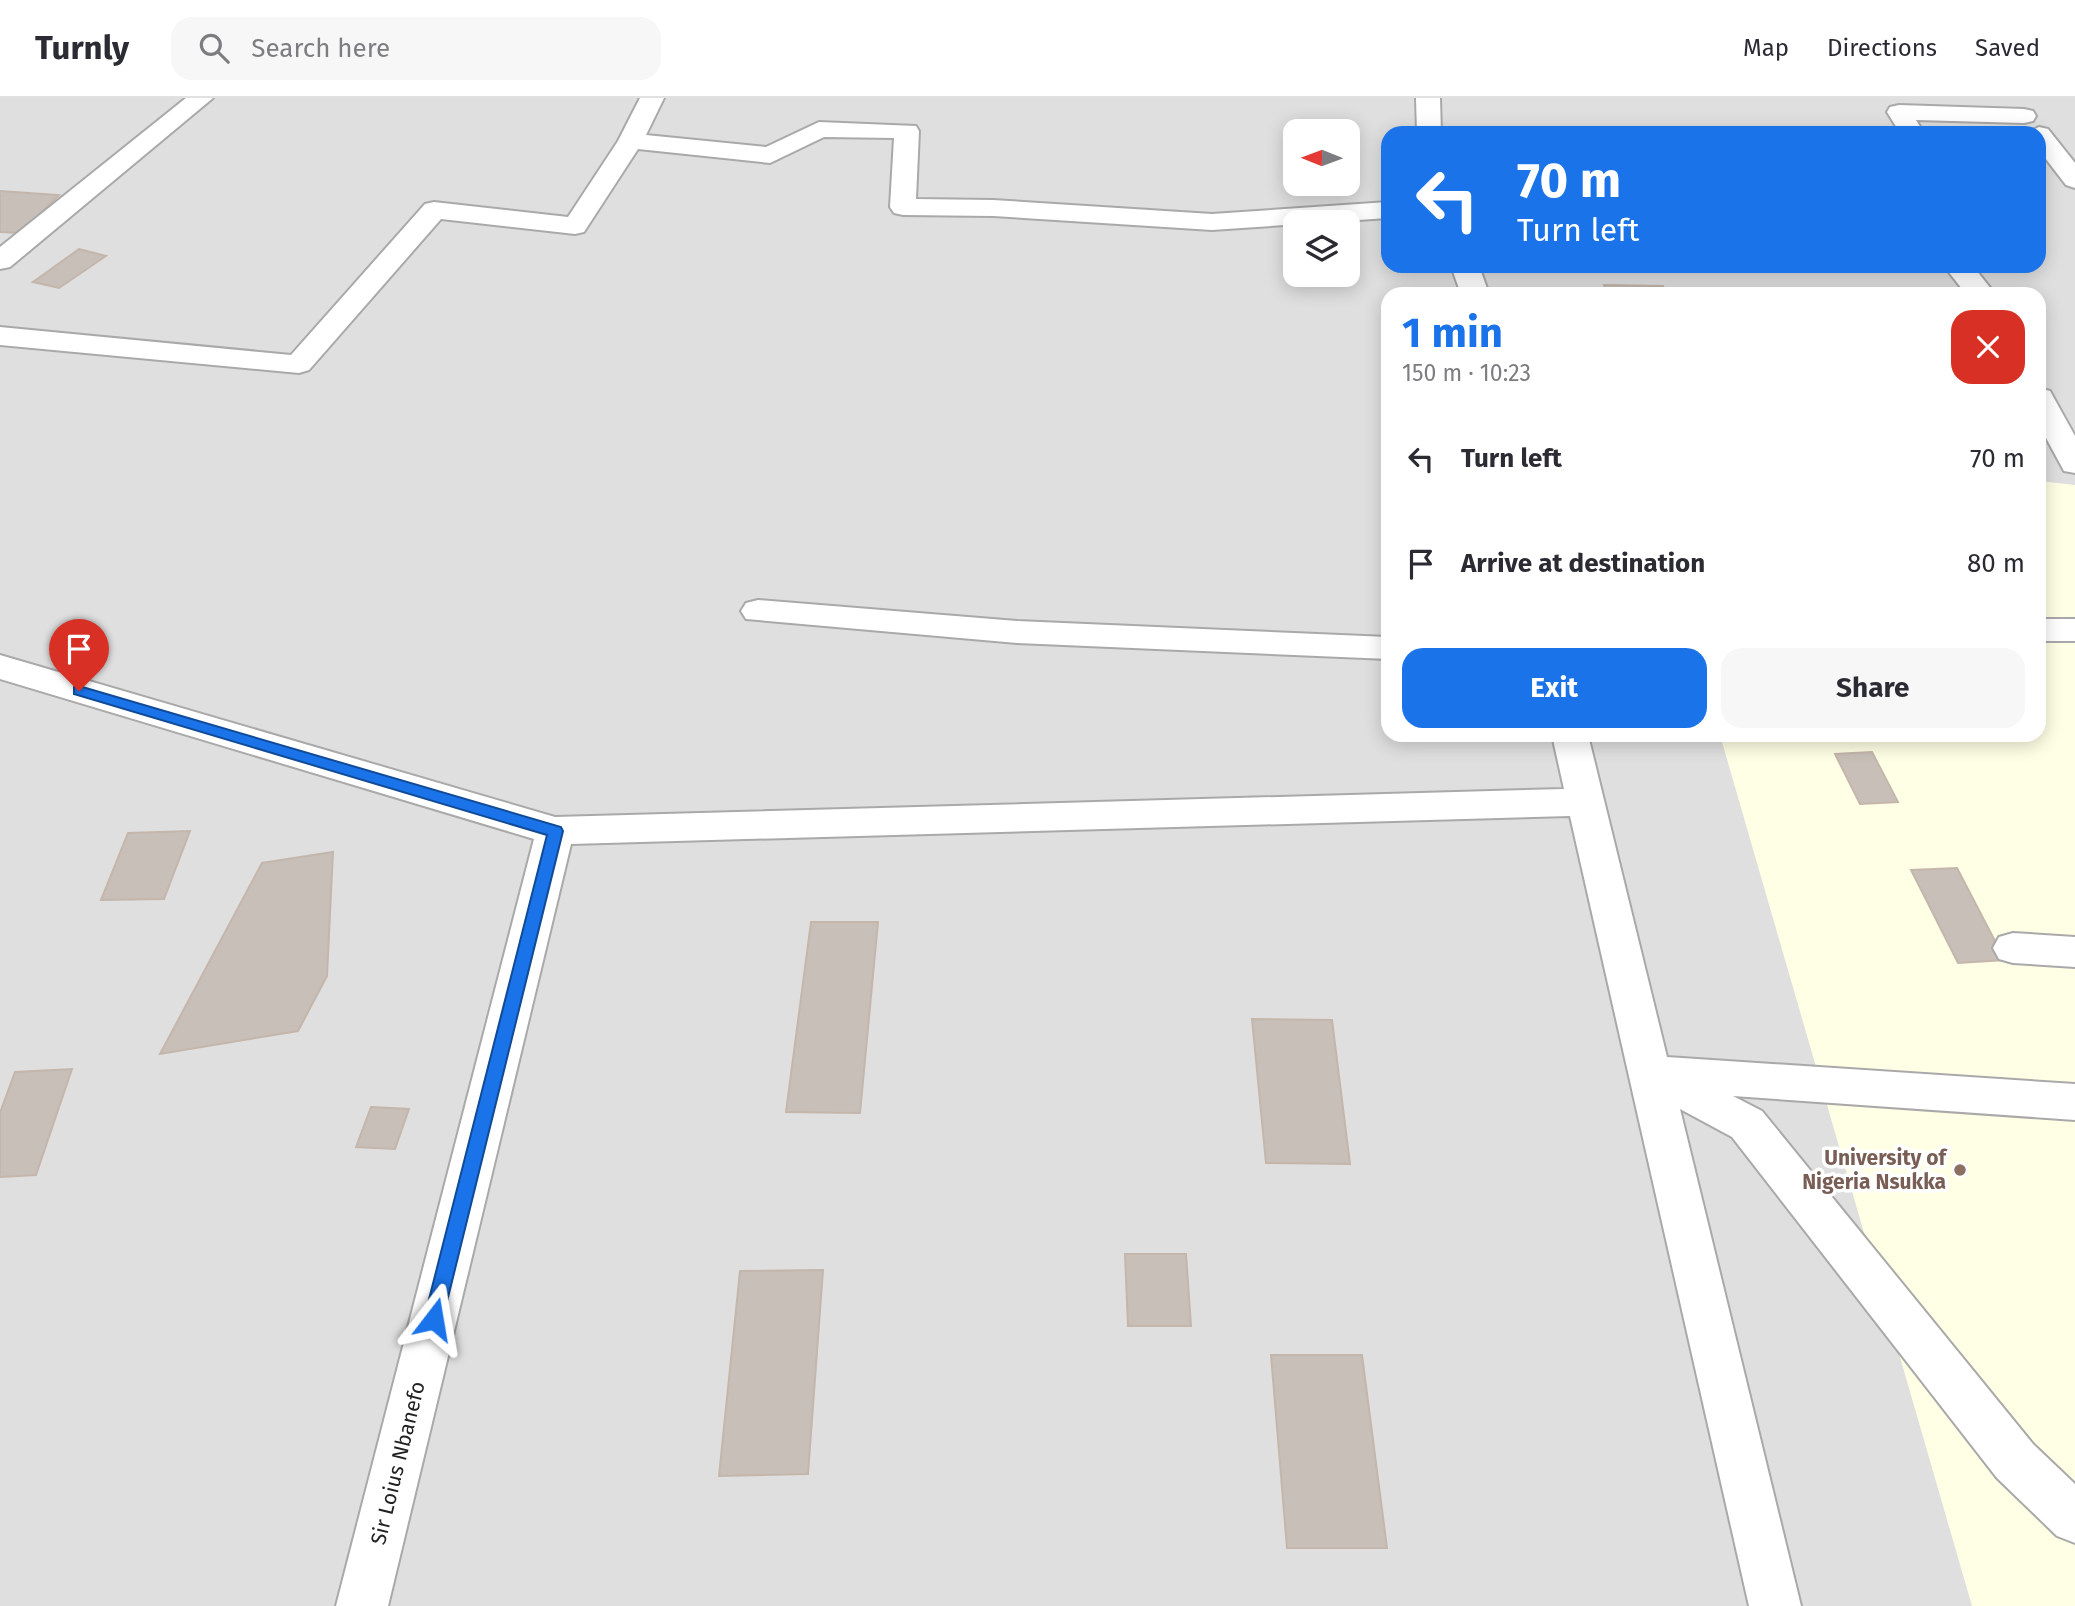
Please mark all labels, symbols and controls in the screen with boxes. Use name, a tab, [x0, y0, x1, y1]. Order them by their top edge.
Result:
search box	[171, 17, 661, 80]
text: Turnly	[35, 28, 129, 68]
icon: search	[195, 29, 233, 67]
text: Search here	[251, 33, 390, 64]
text: Map	[1743, 34, 1789, 62]
text: Directions	[1827, 34, 1937, 62]
text: Saved	[1975, 34, 2040, 62]
north arrow	[1283, 119, 1360, 196]
map controls	[1283, 119, 1360, 287]
text: 70 m	[1517, 151, 1621, 210]
icon: left	[1402, 154, 1493, 245]
button: layers	[1283, 210, 1360, 287]
text: Turn left	[1517, 211, 1639, 249]
text: 1 min	[1402, 308, 1503, 358]
button: close	[1951, 310, 2025, 384]
text: 150 m · 10:23	[1402, 359, 1531, 387]
icon: left	[1402, 440, 1440, 478]
text: Turn left	[1461, 443, 1562, 474]
text: 70 m	[1970, 443, 2025, 474]
icon: arrive	[1402, 545, 1440, 583]
text: Arrive at destination	[1461, 548, 1705, 579]
text: 80 m	[1967, 548, 2025, 579]
pin	[49, 619, 109, 691]
icon: arrive	[60, 630, 98, 668]
button: Exit	[1402, 648, 1707, 728]
button: Share	[1721, 648, 2025, 728]
place label: University of Nigeria Nsukka	[1802, 1145, 1949, 1195]
marker: University of Nigeria Nsukka	[1952, 1162, 1968, 1178]
position arrow	[397, 1282, 471, 1356]
street label: Sir Loius Nbanefo	[365, 1379, 431, 1547]

